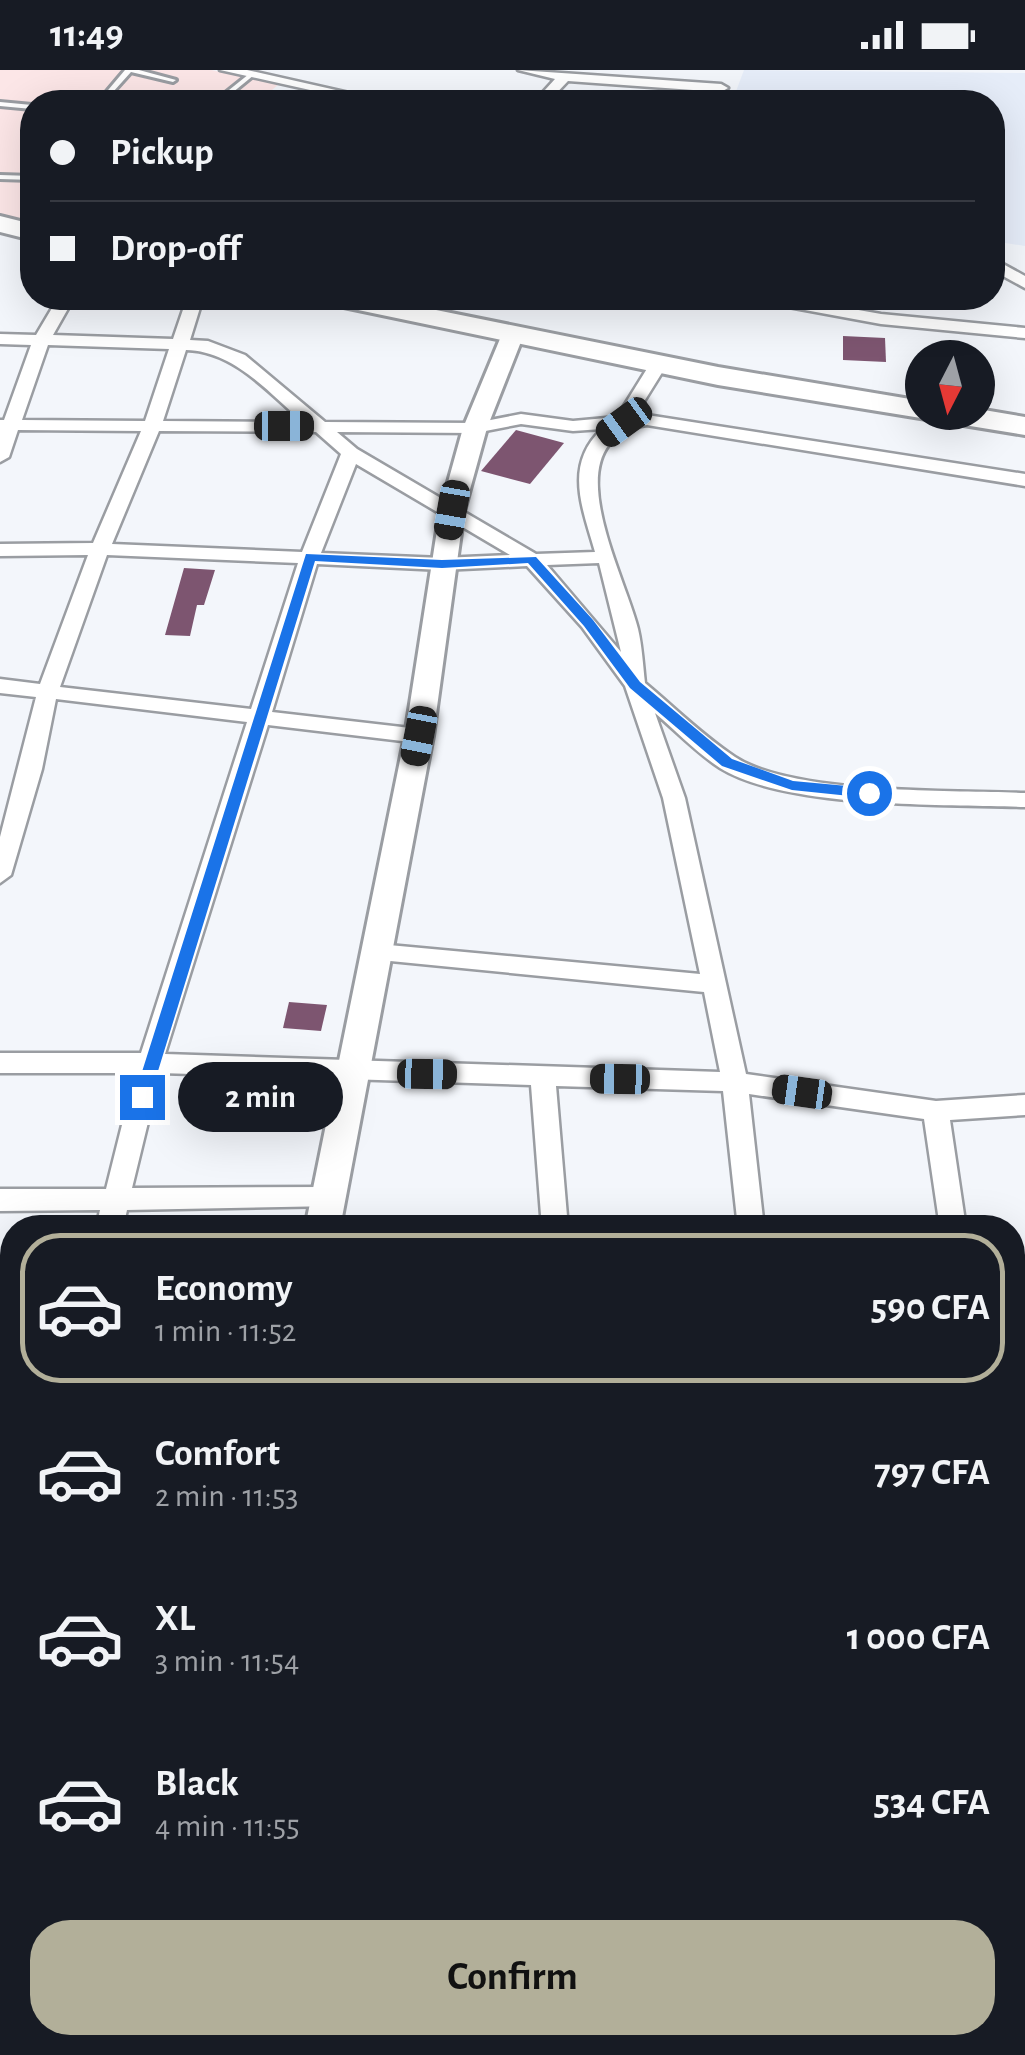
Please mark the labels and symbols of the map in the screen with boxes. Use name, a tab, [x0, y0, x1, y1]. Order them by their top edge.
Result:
north arrow	[905, 340, 995, 430]
car	[591, 392, 657, 452]
car	[254, 411, 314, 441]
car	[432, 478, 472, 542]
car	[399, 704, 439, 768]
route start	[847, 771, 892, 816]
car	[397, 1058, 457, 1090]
callout: 2 min	[177, 1062, 342, 1132]
car	[590, 1063, 650, 1095]
car	[770, 1073, 834, 1111]
route end	[120, 1075, 165, 1120]

